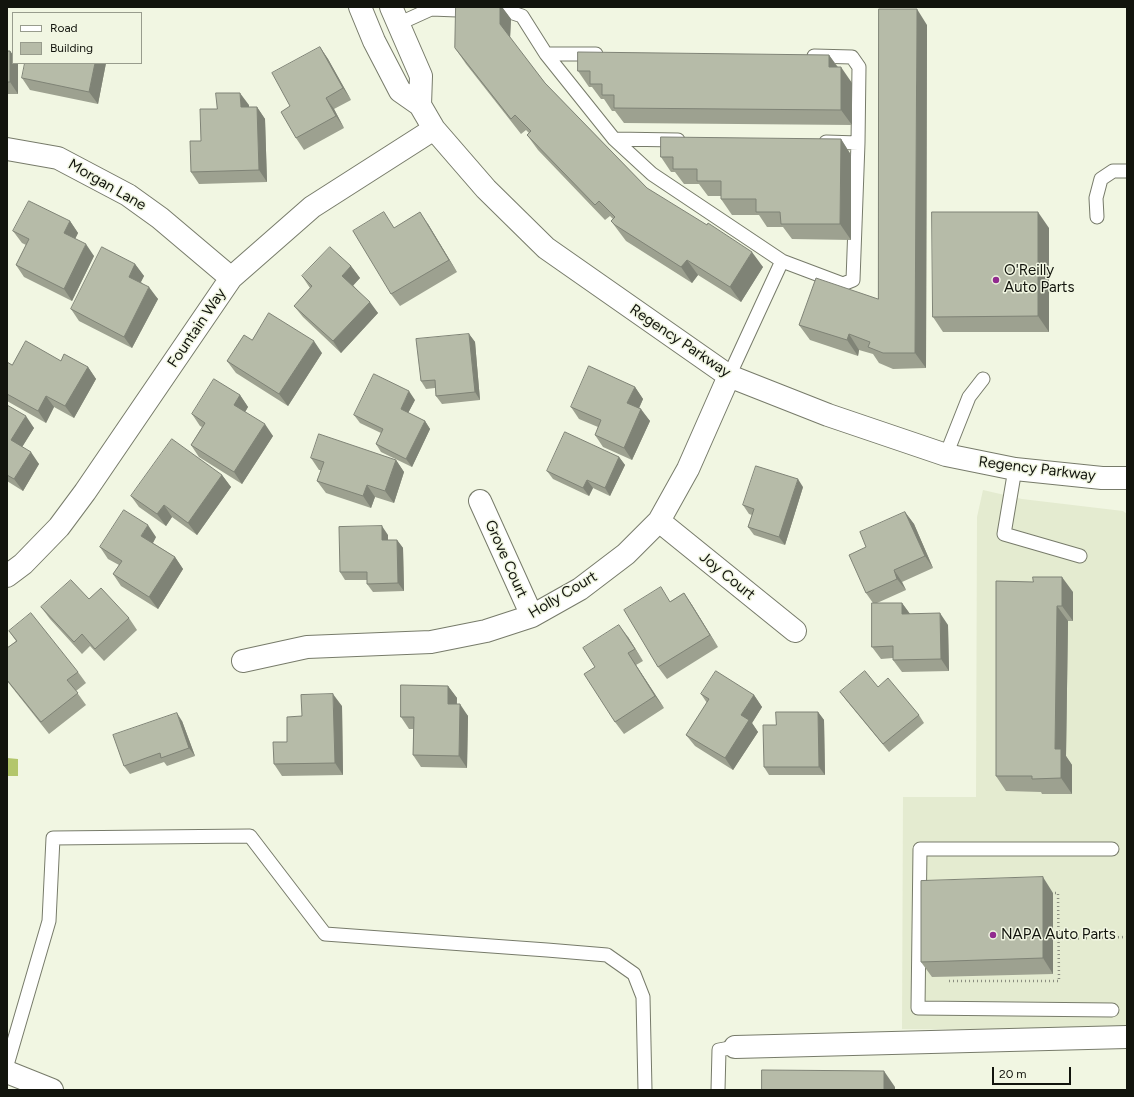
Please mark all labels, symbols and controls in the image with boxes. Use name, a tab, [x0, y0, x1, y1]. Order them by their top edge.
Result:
legend	[12, 12, 142, 64]
text: Road	[50, 21, 78, 35]
text: Building	[50, 41, 93, 55]
street label: Morgan Lane	[65, 155, 149, 215]
place label: O'Reilly Auto Parts	[1004, 262, 1074, 297]
marker: O'Reilly Auto Parts	[991, 275, 1001, 285]
street label: Fountain Way	[164, 285, 230, 371]
street label: Regency Parkway	[626, 301, 734, 381]
street label: Regency Parkway	[977, 453, 1097, 485]
street label: Grove Court	[481, 517, 531, 601]
street label: Joy Court	[696, 548, 758, 604]
street label: Holly Court	[525, 568, 601, 622]
place label: NAPA Auto Parts	[1001, 926, 1116, 944]
marker: NAPA Auto Parts	[988, 930, 998, 940]
scale bar	[994, 1059, 1073, 1085]
text: 20 m	[999, 1067, 1027, 1081]

